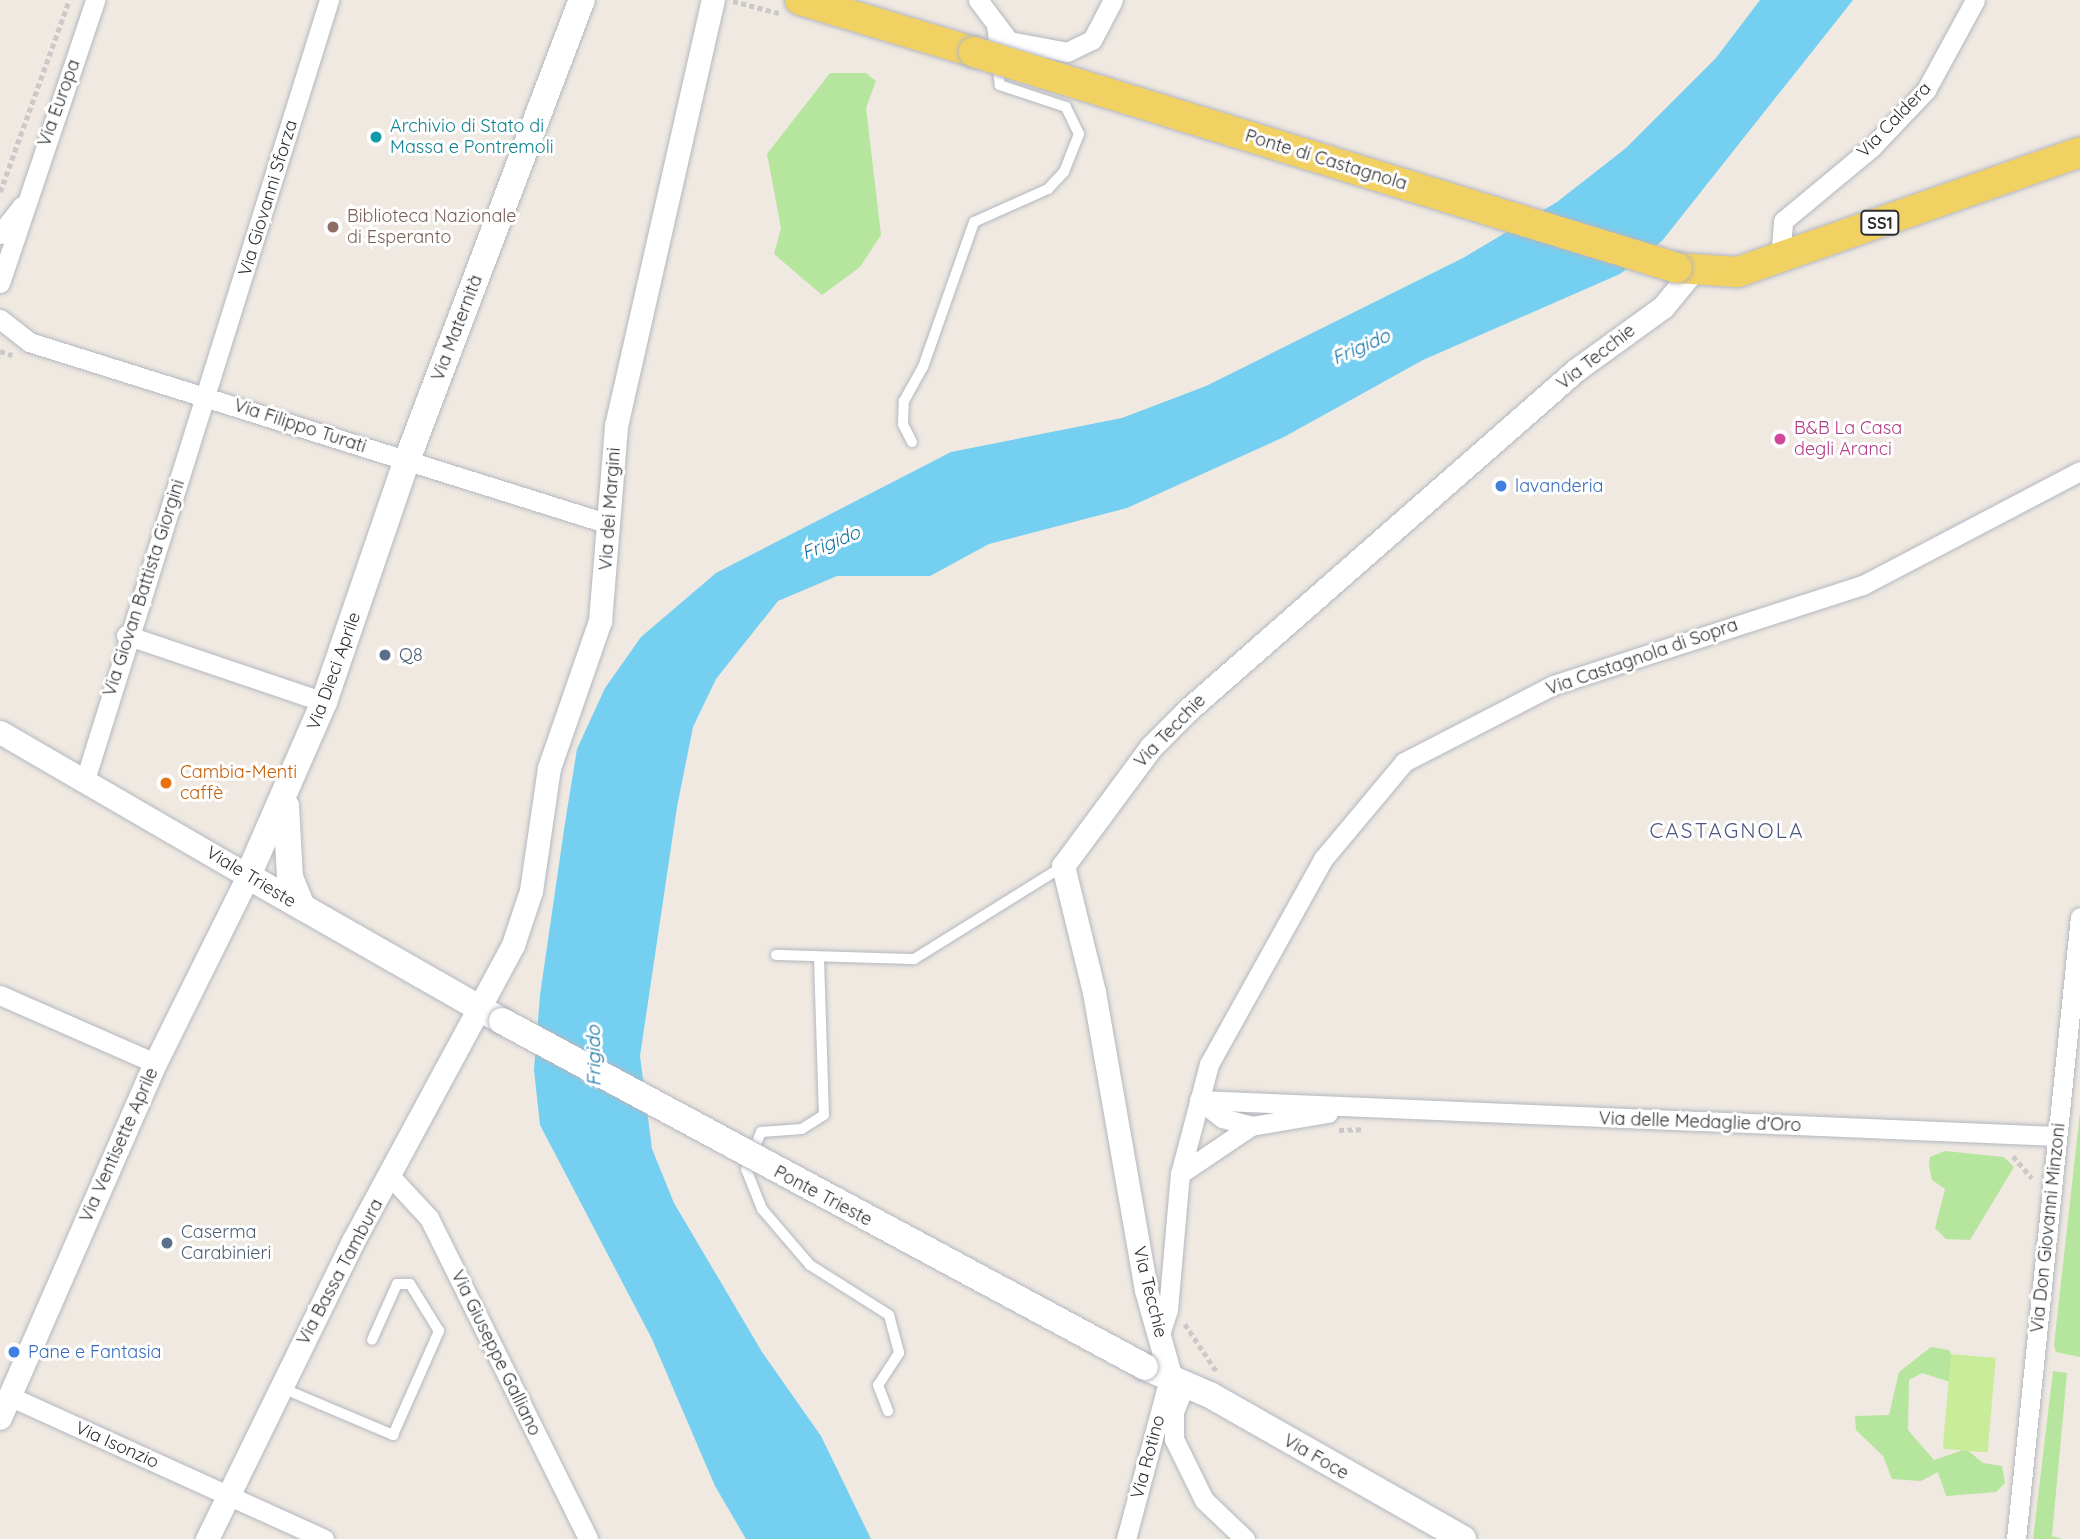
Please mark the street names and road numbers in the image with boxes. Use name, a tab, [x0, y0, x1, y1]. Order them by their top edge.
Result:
street label: Via Europa	[33, 56, 85, 150]
street label: Via Caldera	[1853, 78, 1935, 162]
street label: Via Giovanni Sforza	[234, 117, 302, 279]
street label: Ponte di Castagnola	[1242, 125, 1410, 195]
road number: SS1	[1859, 210, 1901, 236]
street label: Via Maternità	[427, 272, 487, 384]
street label: Via Tecchie	[1553, 320, 1639, 394]
street label: Via Filippo Turati	[231, 394, 369, 458]
street label: Via dei Margini	[595, 447, 625, 571]
street label: Via Giovan Battista Giorgini	[99, 477, 189, 699]
street label: Via Dieci Aprile	[303, 609, 365, 733]
street label: Via Castagnola di Sopra	[1543, 614, 1741, 700]
street label: Via Tecchie	[1130, 690, 1210, 772]
street label: Viale Trieste	[202, 842, 300, 912]
street label: Via Ventisette Aprile	[75, 1064, 163, 1226]
street label: Via delle Medaglie d'Oro	[1598, 1108, 1802, 1136]
street label: Via Don Giovanni Minzoni	[2026, 1122, 2070, 1334]
street label: Ponte Trieste	[770, 1161, 876, 1231]
street label: Via Bassa Tambura	[292, 1195, 388, 1349]
street label: Via Tecchie	[1128, 1244, 1172, 1340]
street label: Via Giuseppe Galliano	[446, 1267, 546, 1439]
street label: Via Rotino	[1126, 1413, 1170, 1501]
street label: Via Isonzio	[72, 1417, 162, 1473]
street label: Via Foce	[1279, 1430, 1353, 1484]

